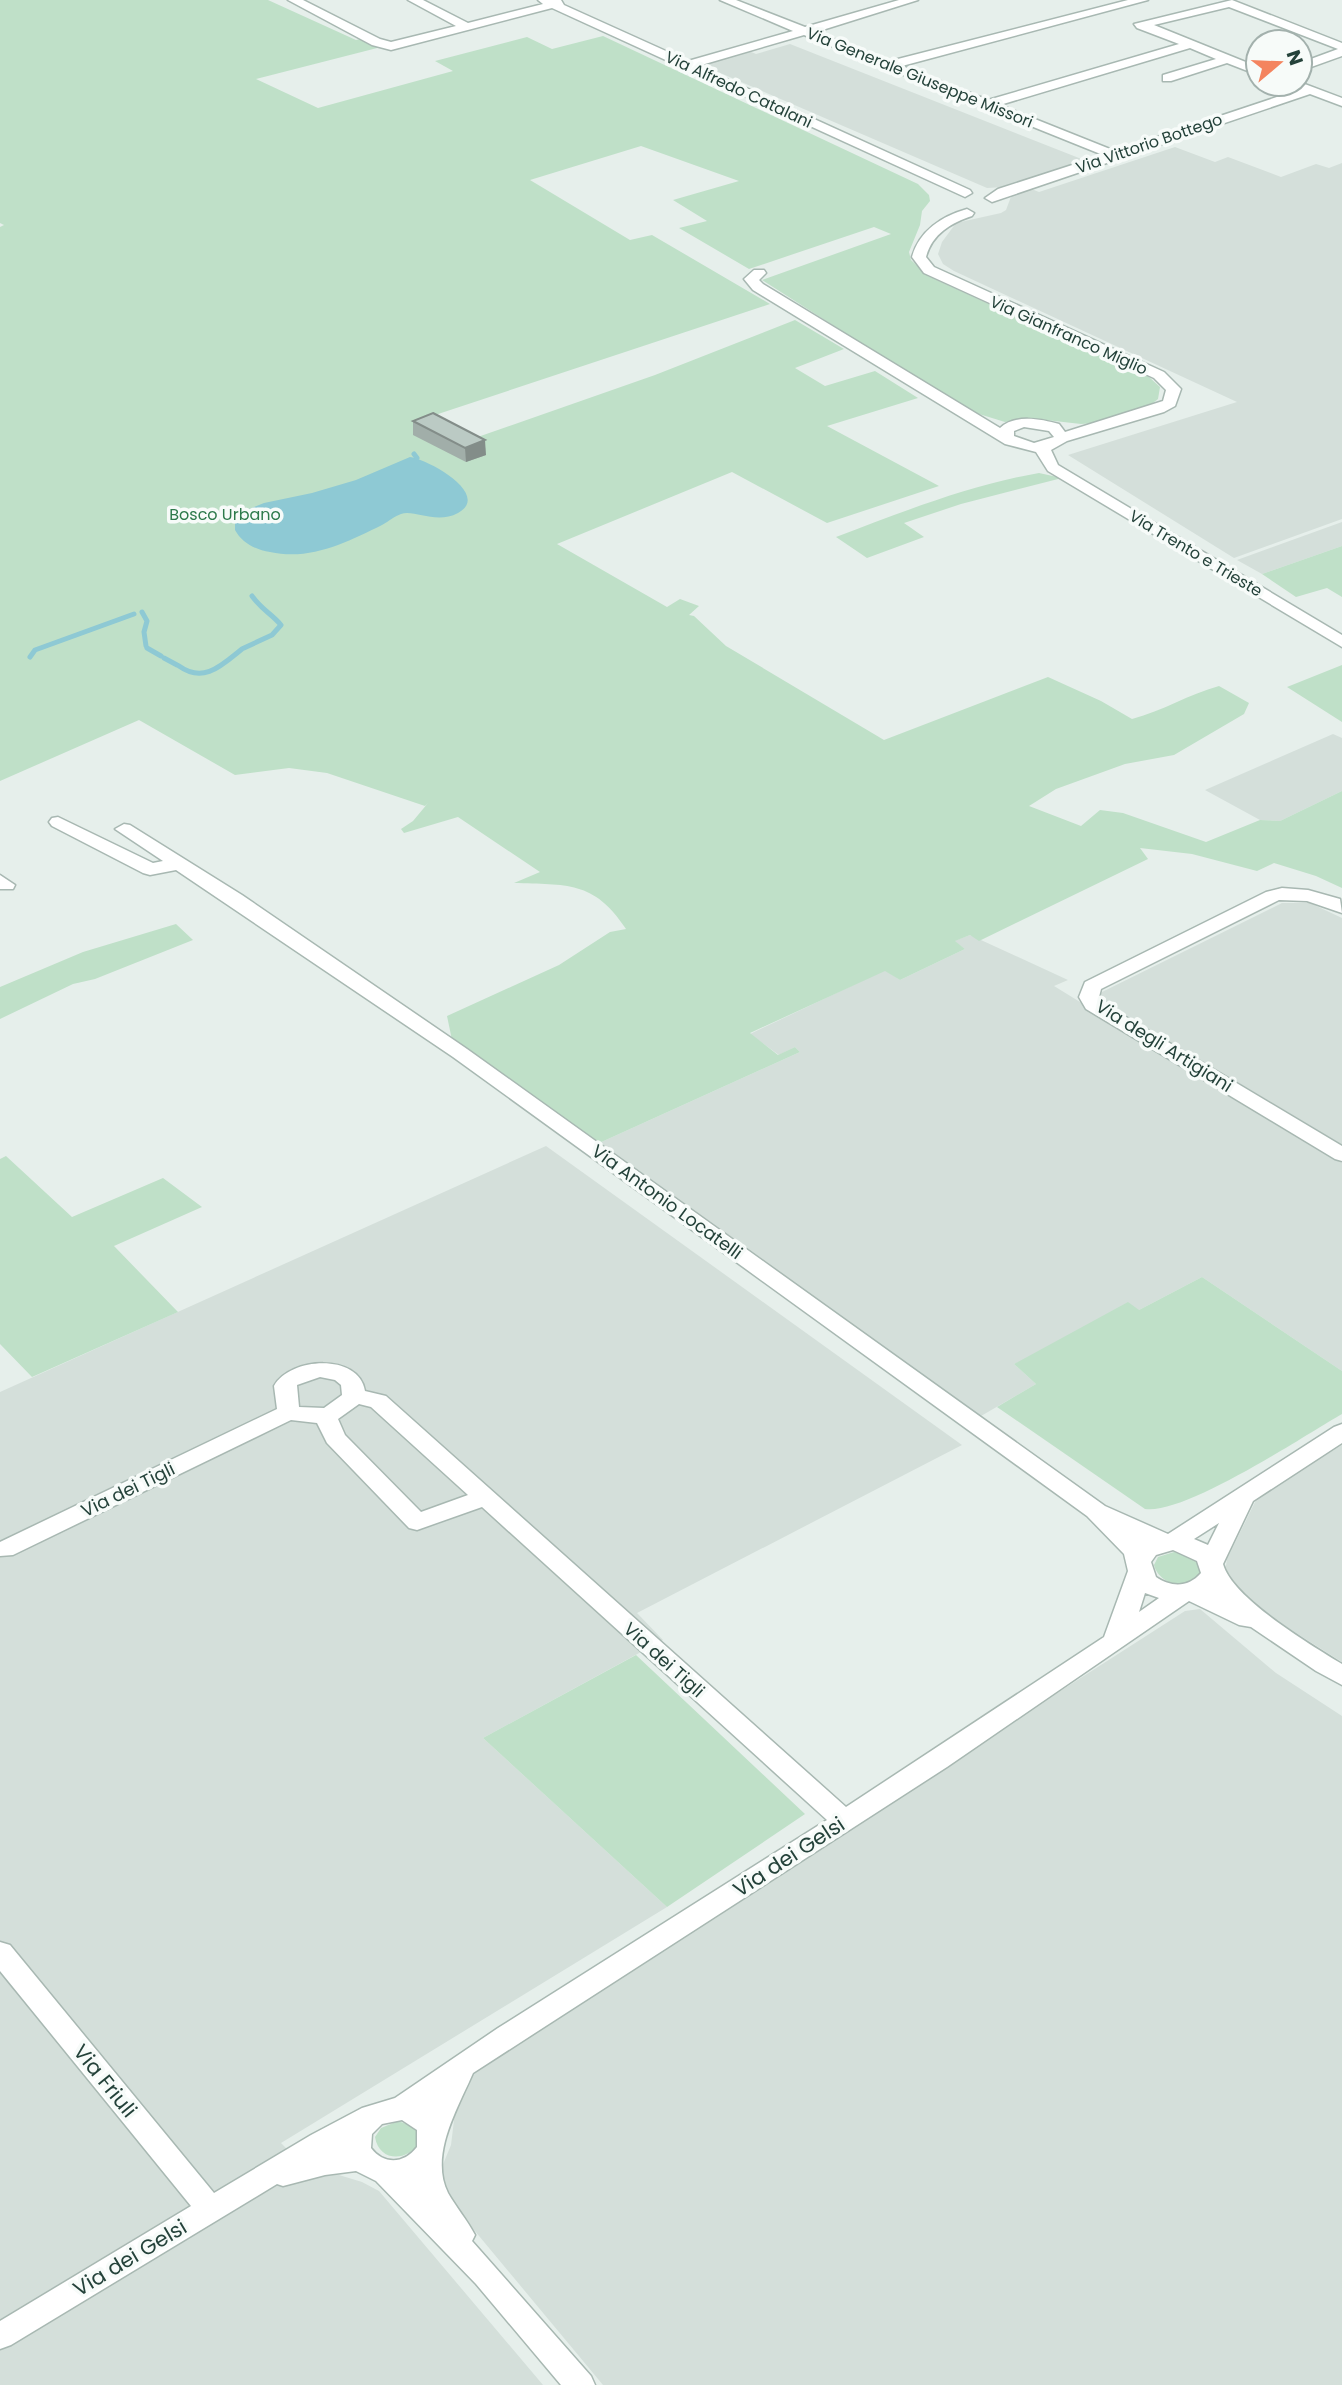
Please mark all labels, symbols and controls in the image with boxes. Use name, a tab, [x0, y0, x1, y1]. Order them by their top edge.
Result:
street label: Via Generale Giuseppe Missori	[803, 21, 1037, 134]
north arrow	[1244, 28, 1314, 98]
street label: Via Alfredo Catalani	[662, 45, 816, 134]
text: N	[1280, 46, 1310, 69]
street label: Via Vittorio Bottego	[1073, 108, 1226, 179]
street label: Via Gianfranco Miglio	[986, 290, 1151, 381]
park label: Bosco Urbano	[169, 503, 281, 526]
street label: Via Trento e Trieste	[1125, 504, 1267, 602]
street label: Via degli Artigiani	[1091, 993, 1238, 1098]
street label: Via Antonio Locatelli	[587, 1138, 748, 1265]
street label: Via dei Tigli	[77, 1456, 179, 1523]
street label: Via dei Tigli	[618, 1616, 710, 1703]
street label: Via dei Gelsi	[727, 1810, 850, 1904]
street label: Via Friuli	[67, 2038, 144, 2123]
street label: Via dei Gelsi	[67, 2212, 192, 2303]

